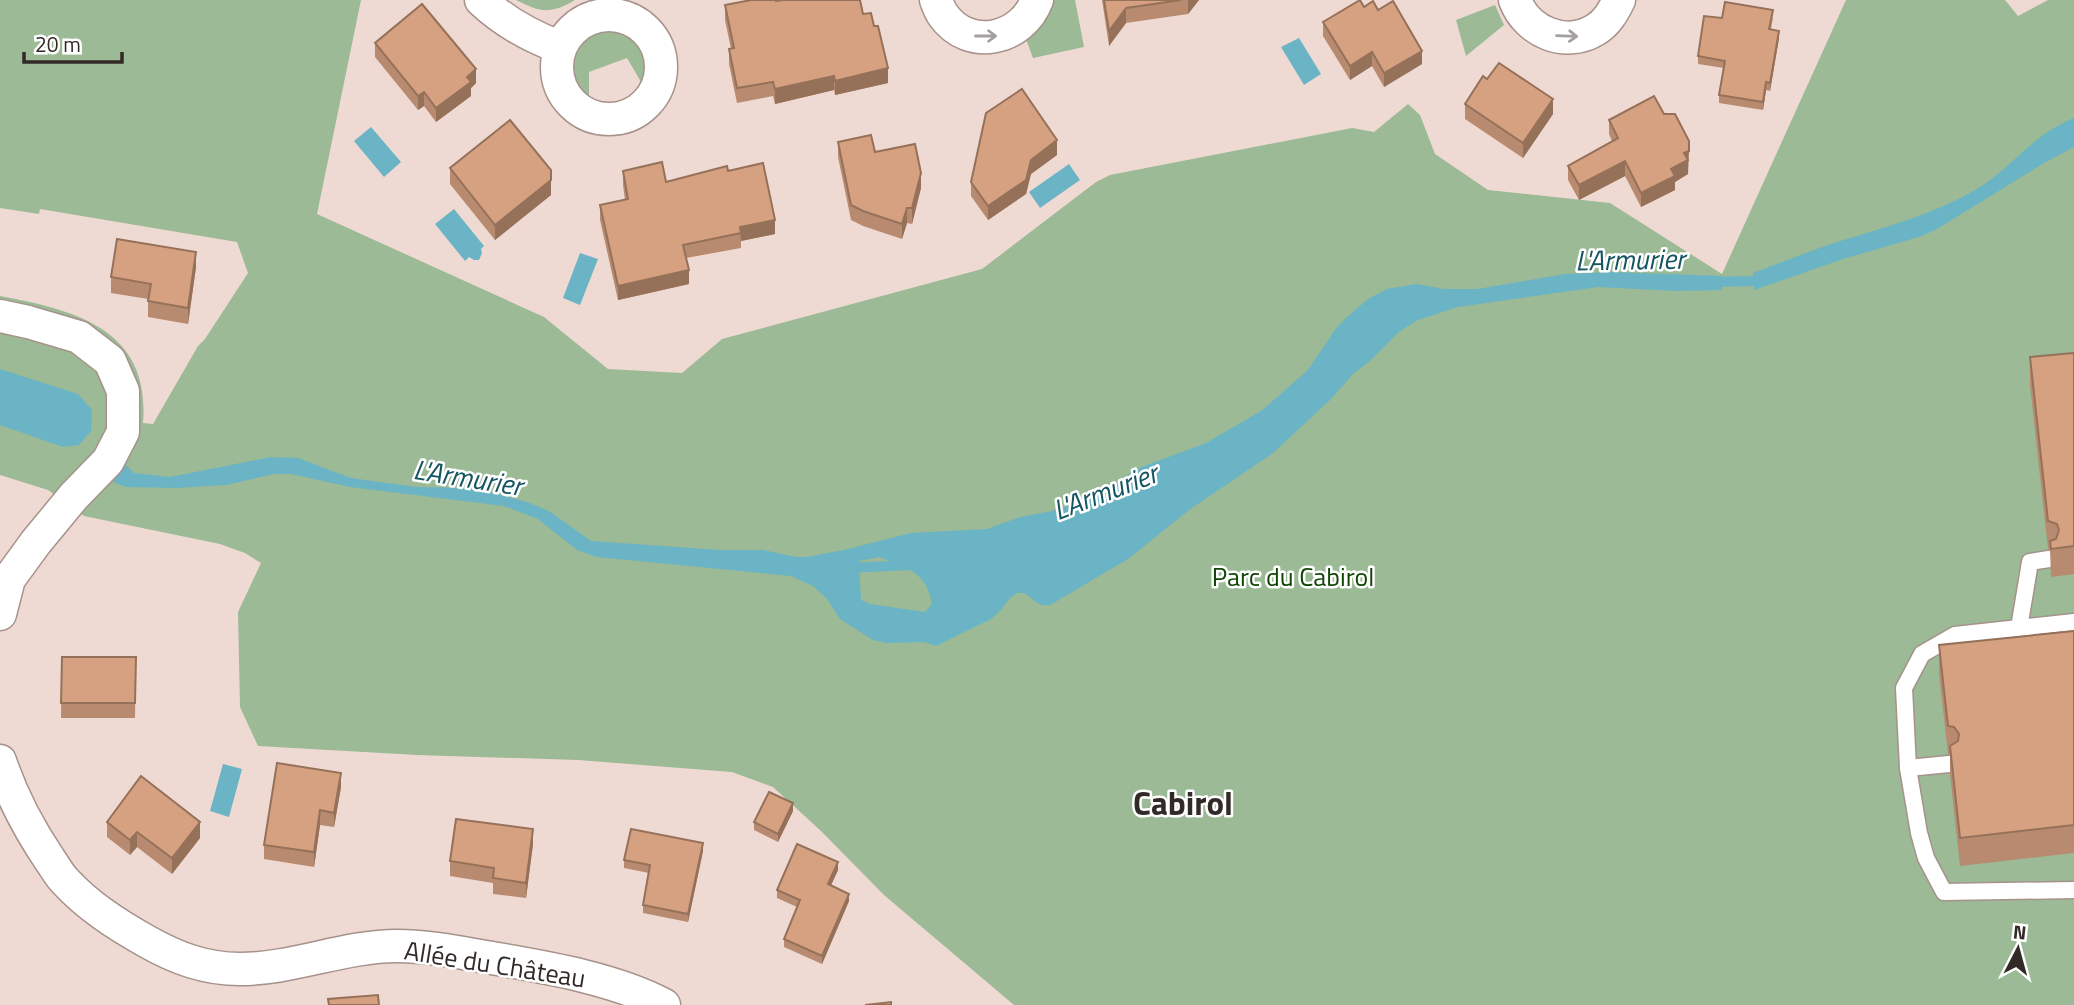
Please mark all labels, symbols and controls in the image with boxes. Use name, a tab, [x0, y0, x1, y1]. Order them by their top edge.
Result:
scale bar	[24, 21, 122, 65]
text: 20 m	[35, 28, 81, 60]
one-way arrow	[974, 29, 997, 43]
one-way arrow	[1555, 30, 1578, 43]
water label: L'Armurier	[1575, 236, 1688, 281]
water label: L'Armurier	[411, 447, 529, 507]
water label: L'Armurier	[1046, 450, 1167, 531]
park label: Parc du Cabirol	[1212, 557, 1374, 596]
district label: Cabirol	[1133, 778, 1233, 828]
north arrow	[1983, 914, 2053, 984]
text: N	[2012, 916, 2028, 947]
street label: Allée du Château	[402, 930, 588, 998]

